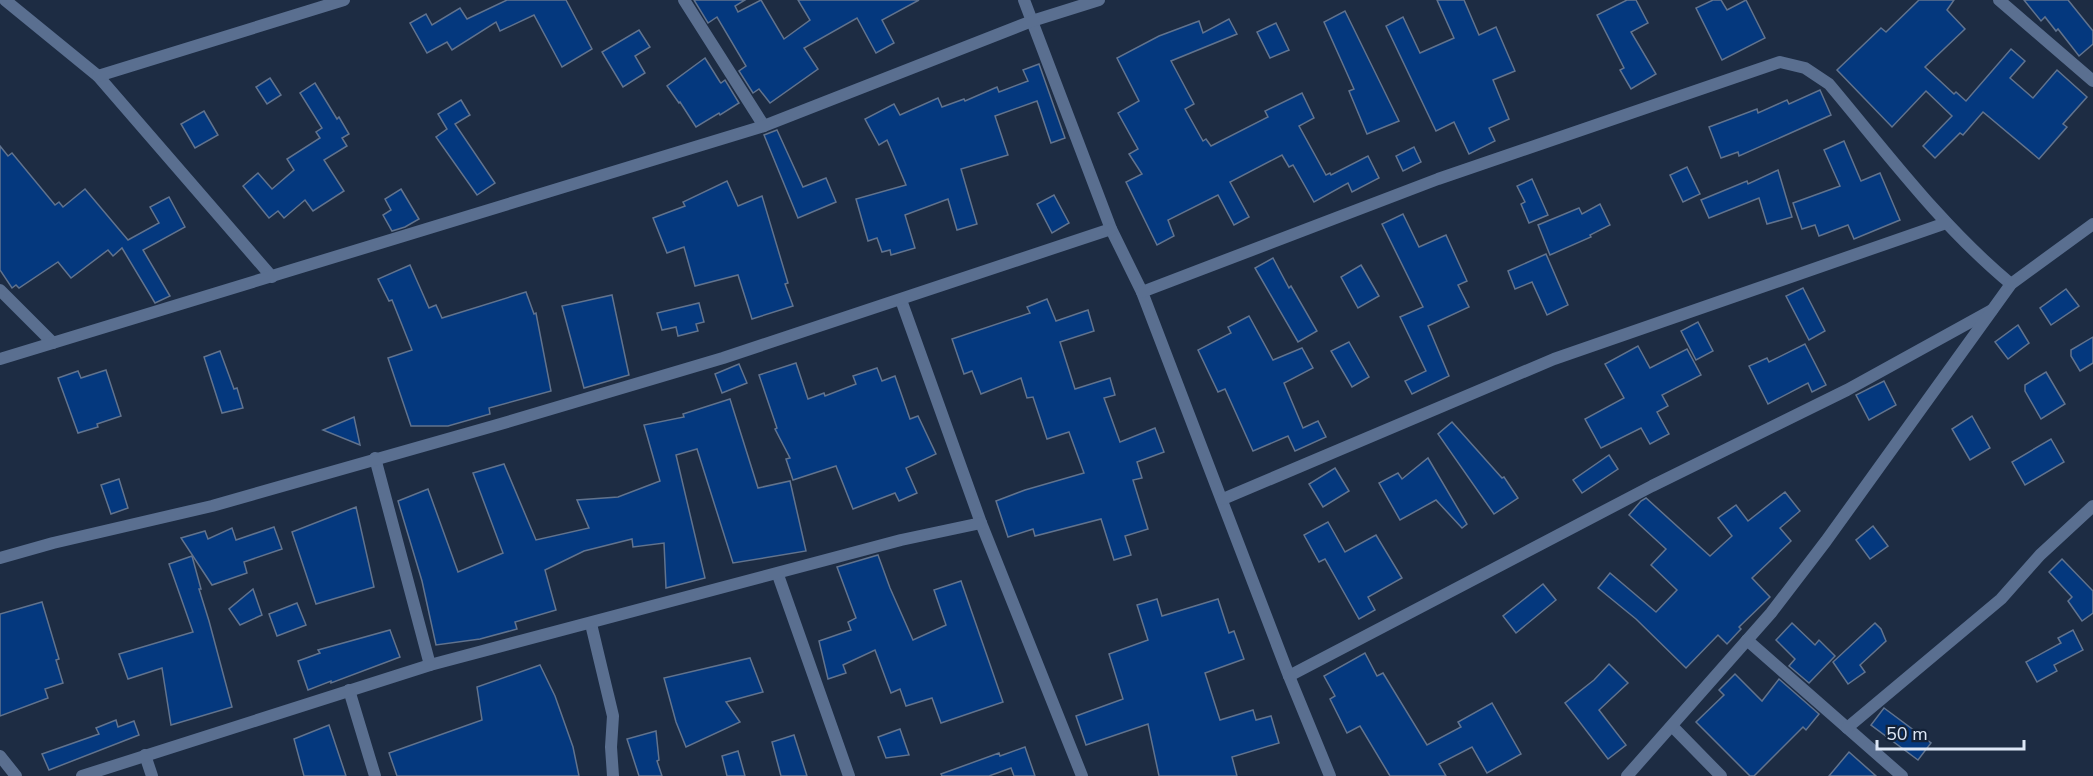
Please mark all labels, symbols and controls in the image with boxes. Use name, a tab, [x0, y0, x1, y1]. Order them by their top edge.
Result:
scale bar	[1877, 713, 2024, 751]
text: 50 m	[1886, 722, 1928, 746]

